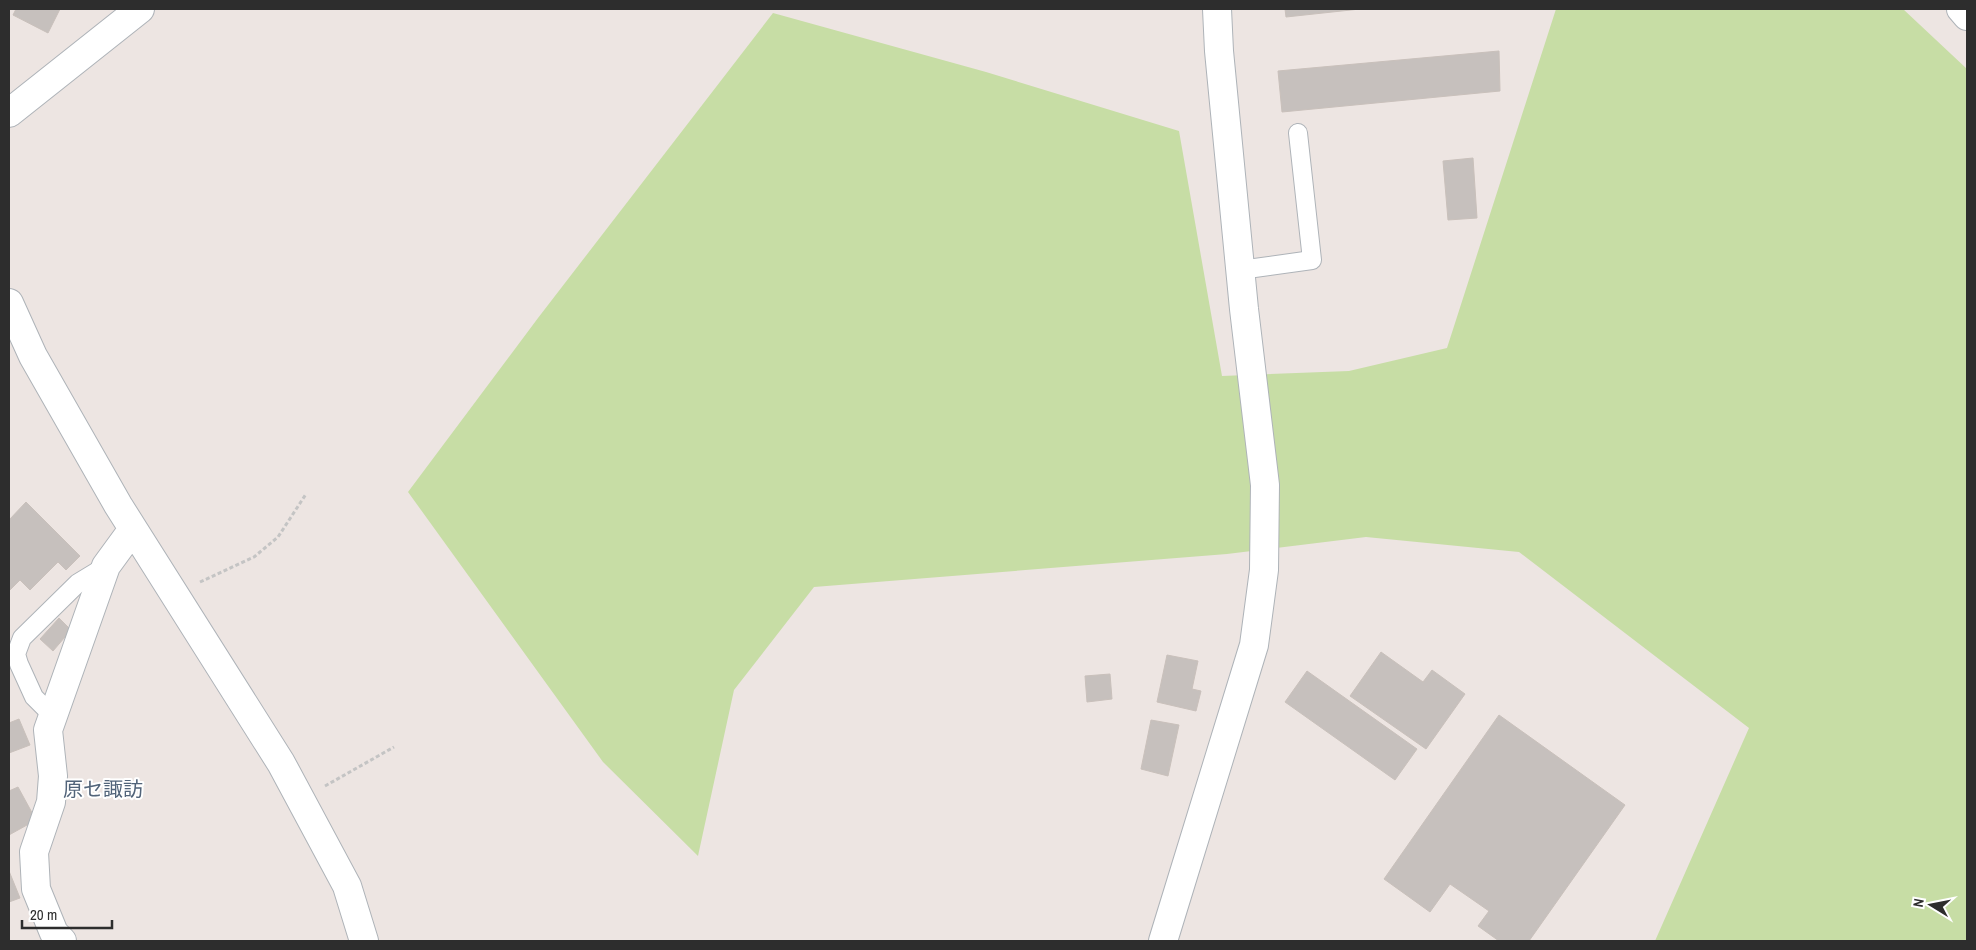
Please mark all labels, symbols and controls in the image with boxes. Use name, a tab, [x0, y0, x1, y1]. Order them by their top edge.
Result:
district label: 原セ諏訪	[63, 775, 143, 802]
north arrow	[1906, 880, 1956, 930]
text: N	[1909, 897, 1928, 908]
scale bar	[22, 898, 112, 930]
text: 20 m	[30, 904, 57, 925]

